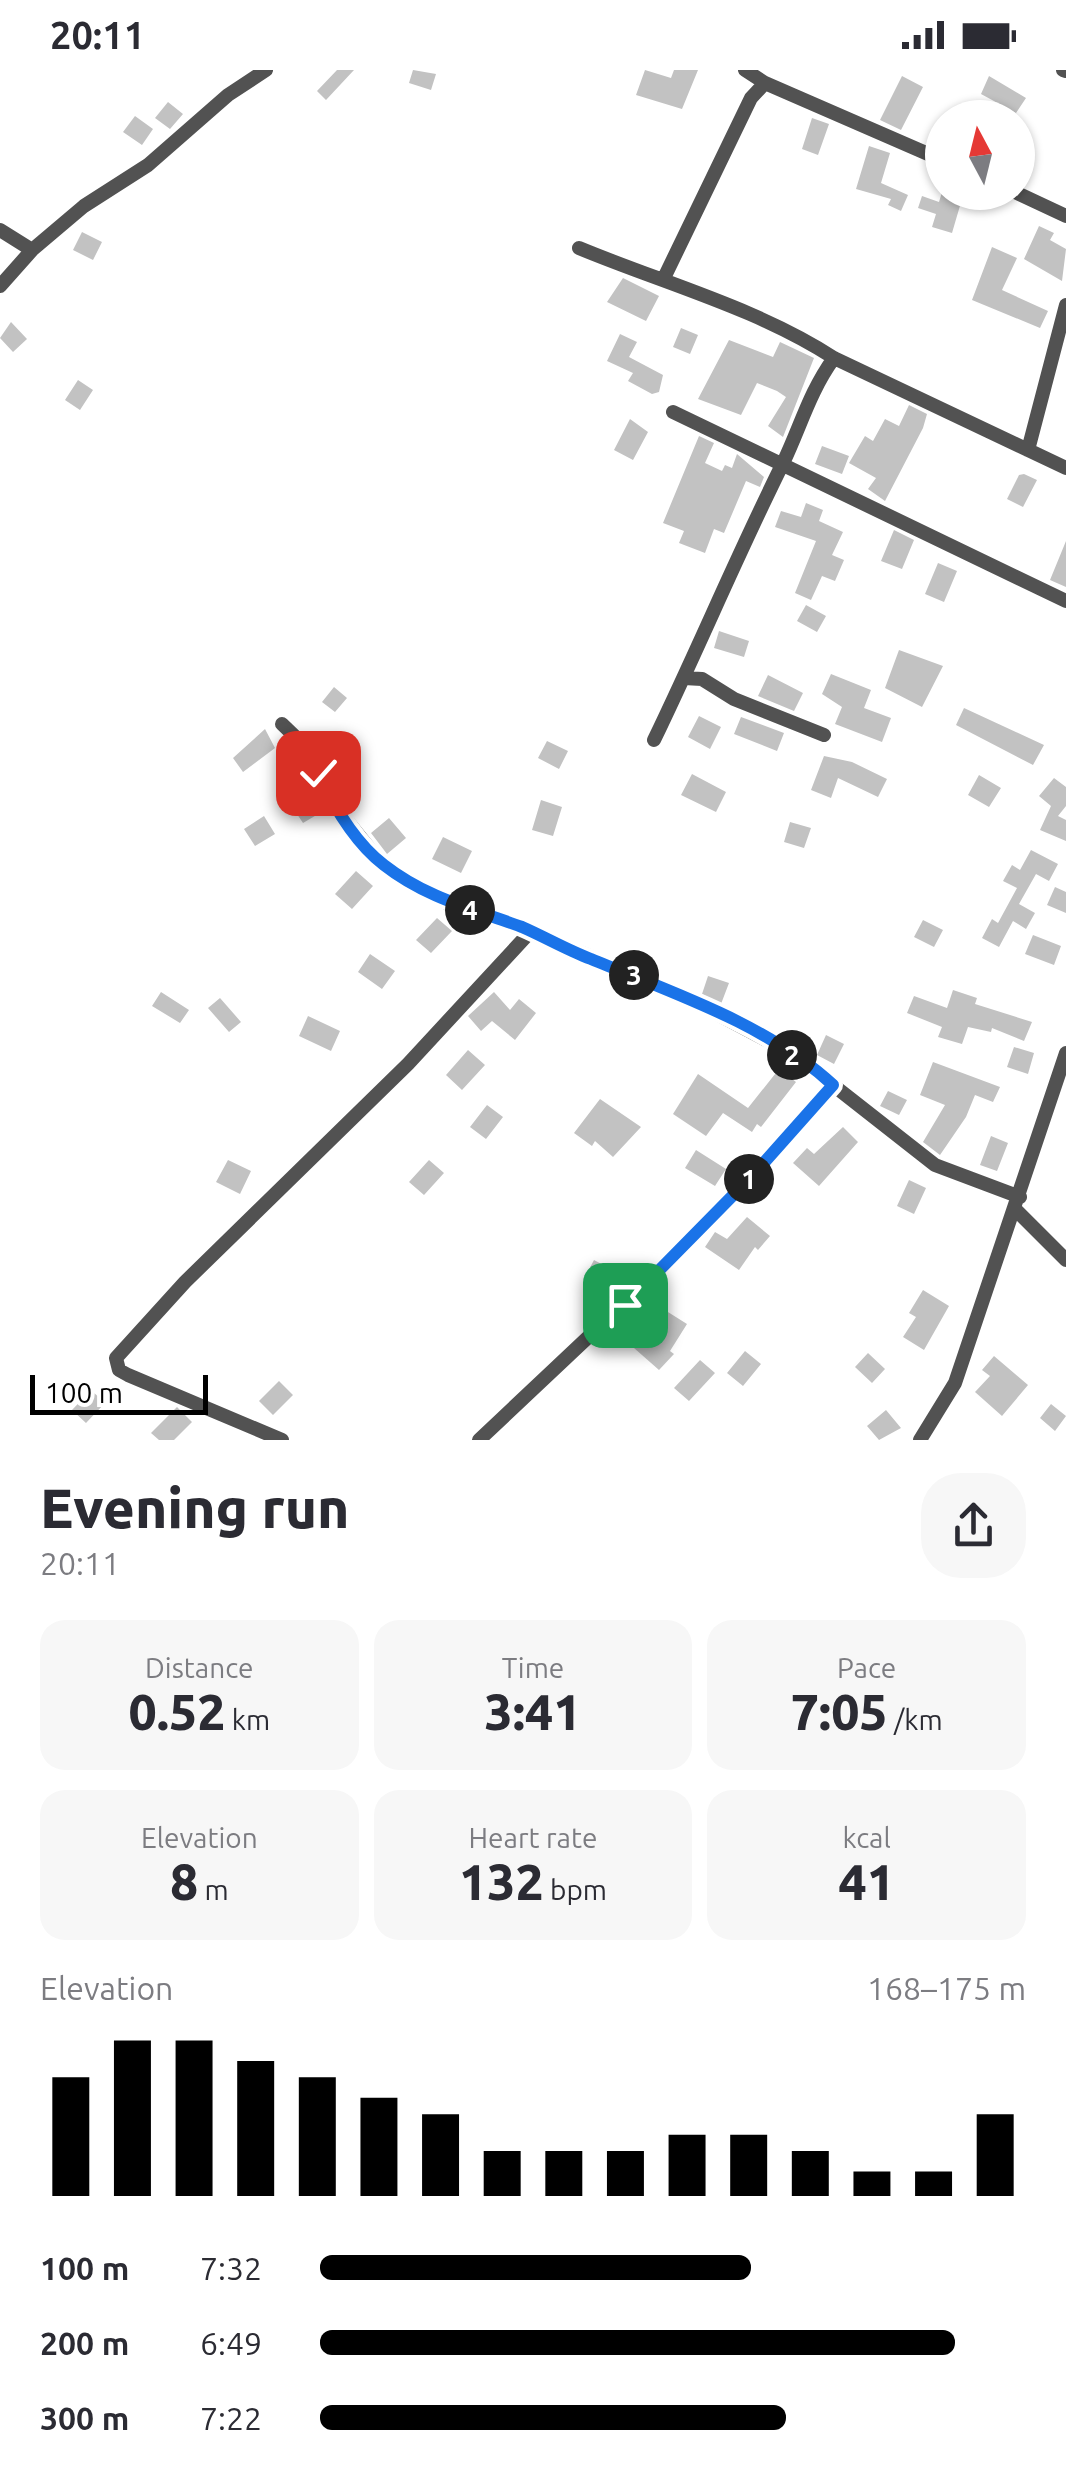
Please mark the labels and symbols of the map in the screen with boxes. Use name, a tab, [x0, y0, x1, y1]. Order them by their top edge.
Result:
north arrow	[925, 100, 1035, 210]
pin	[276, 731, 361, 816]
pin: 4	[445, 885, 495, 935]
pin: 3	[609, 950, 659, 1000]
pin: 2	[767, 1030, 817, 1080]
pin: 1	[724, 1154, 774, 1204]
pin	[583, 1263, 668, 1348]
scale bar	[30, 1370, 208, 1414]

